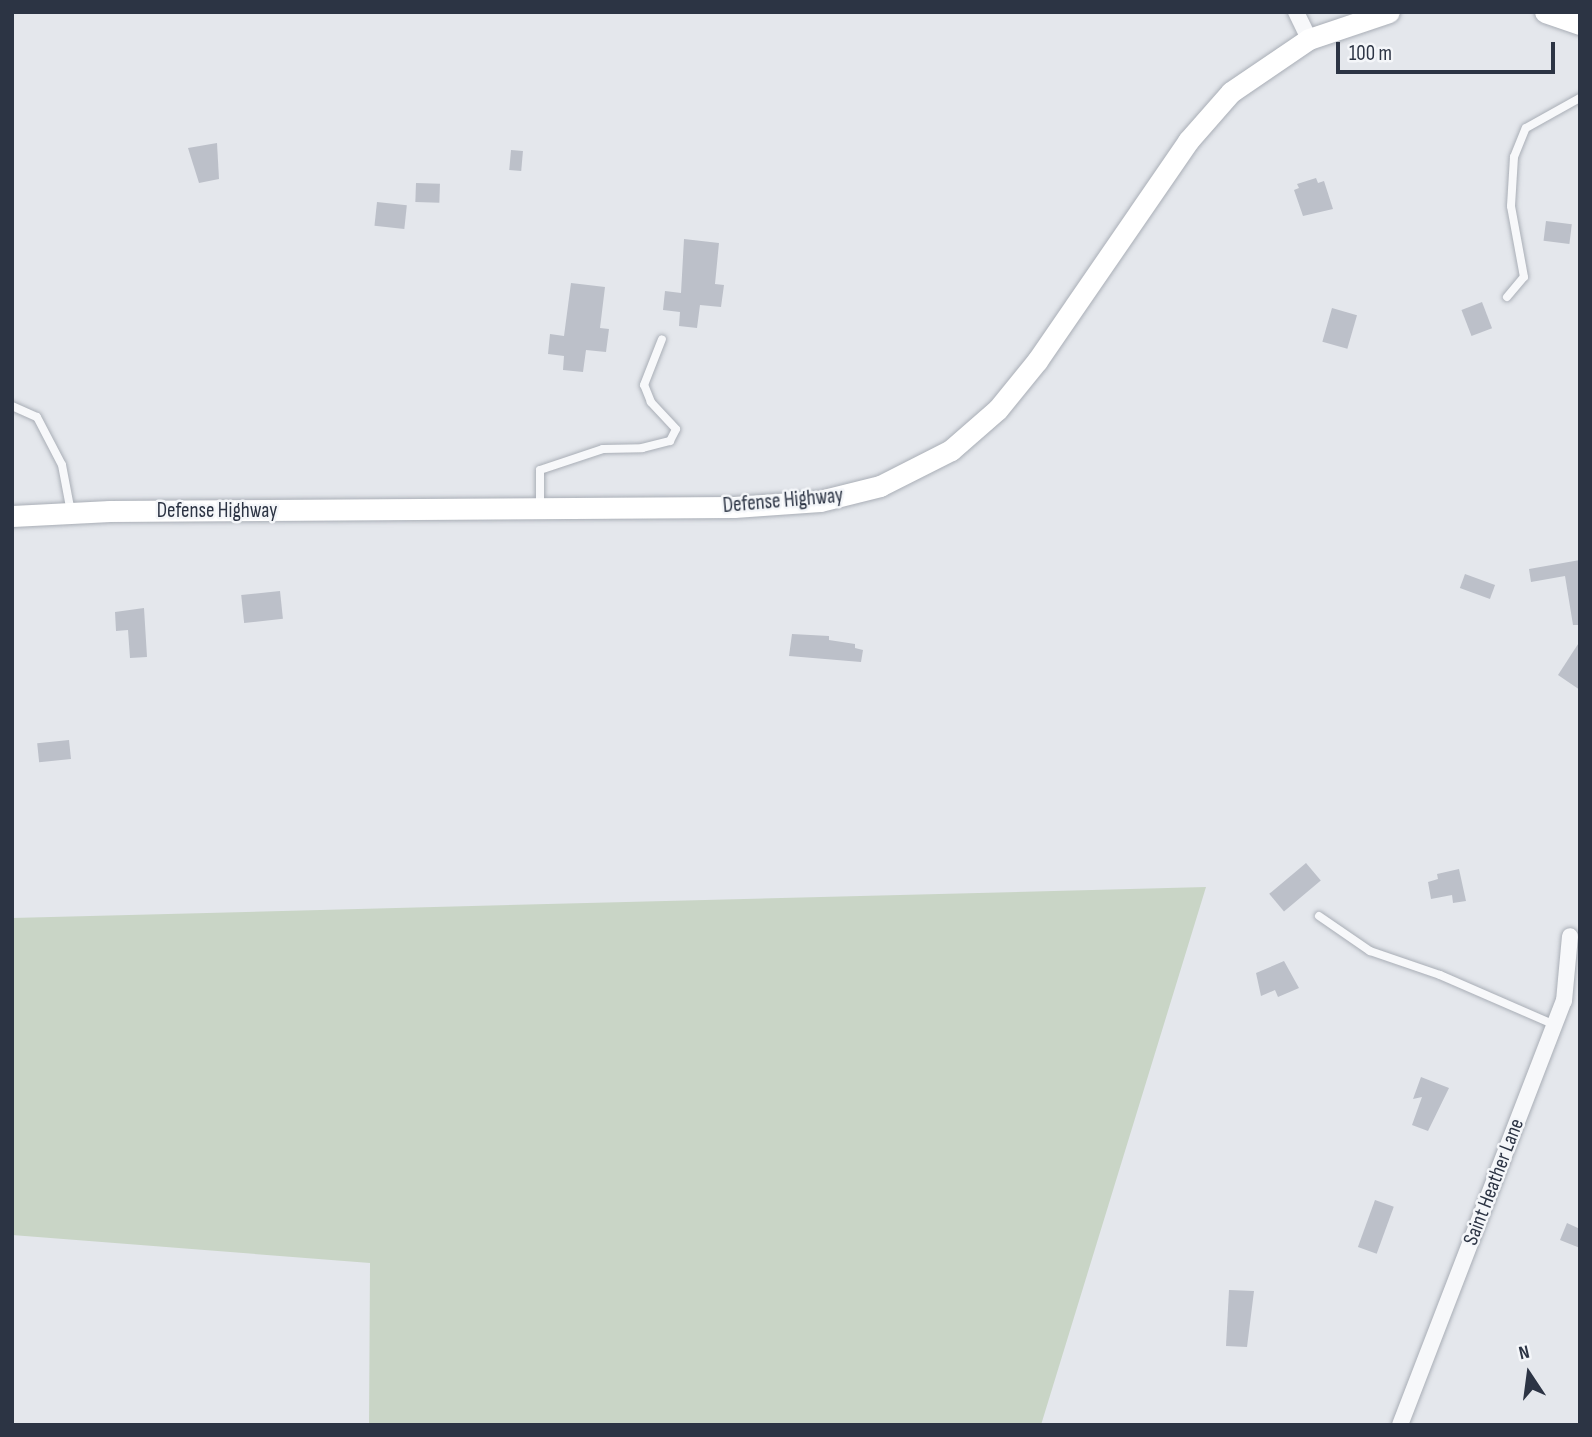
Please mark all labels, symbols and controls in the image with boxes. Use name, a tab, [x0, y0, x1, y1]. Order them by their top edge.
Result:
scale bar	[1340, 28, 1559, 72]
text: 100 m	[1349, 41, 1392, 66]
street label: Defense Highway	[722, 483, 844, 519]
street label: Defense Highway	[157, 498, 277, 524]
street label: Saint Heather Lane	[1458, 1115, 1530, 1249]
north arrow	[1494, 1339, 1564, 1409]
text: N	[1517, 1341, 1532, 1365]

